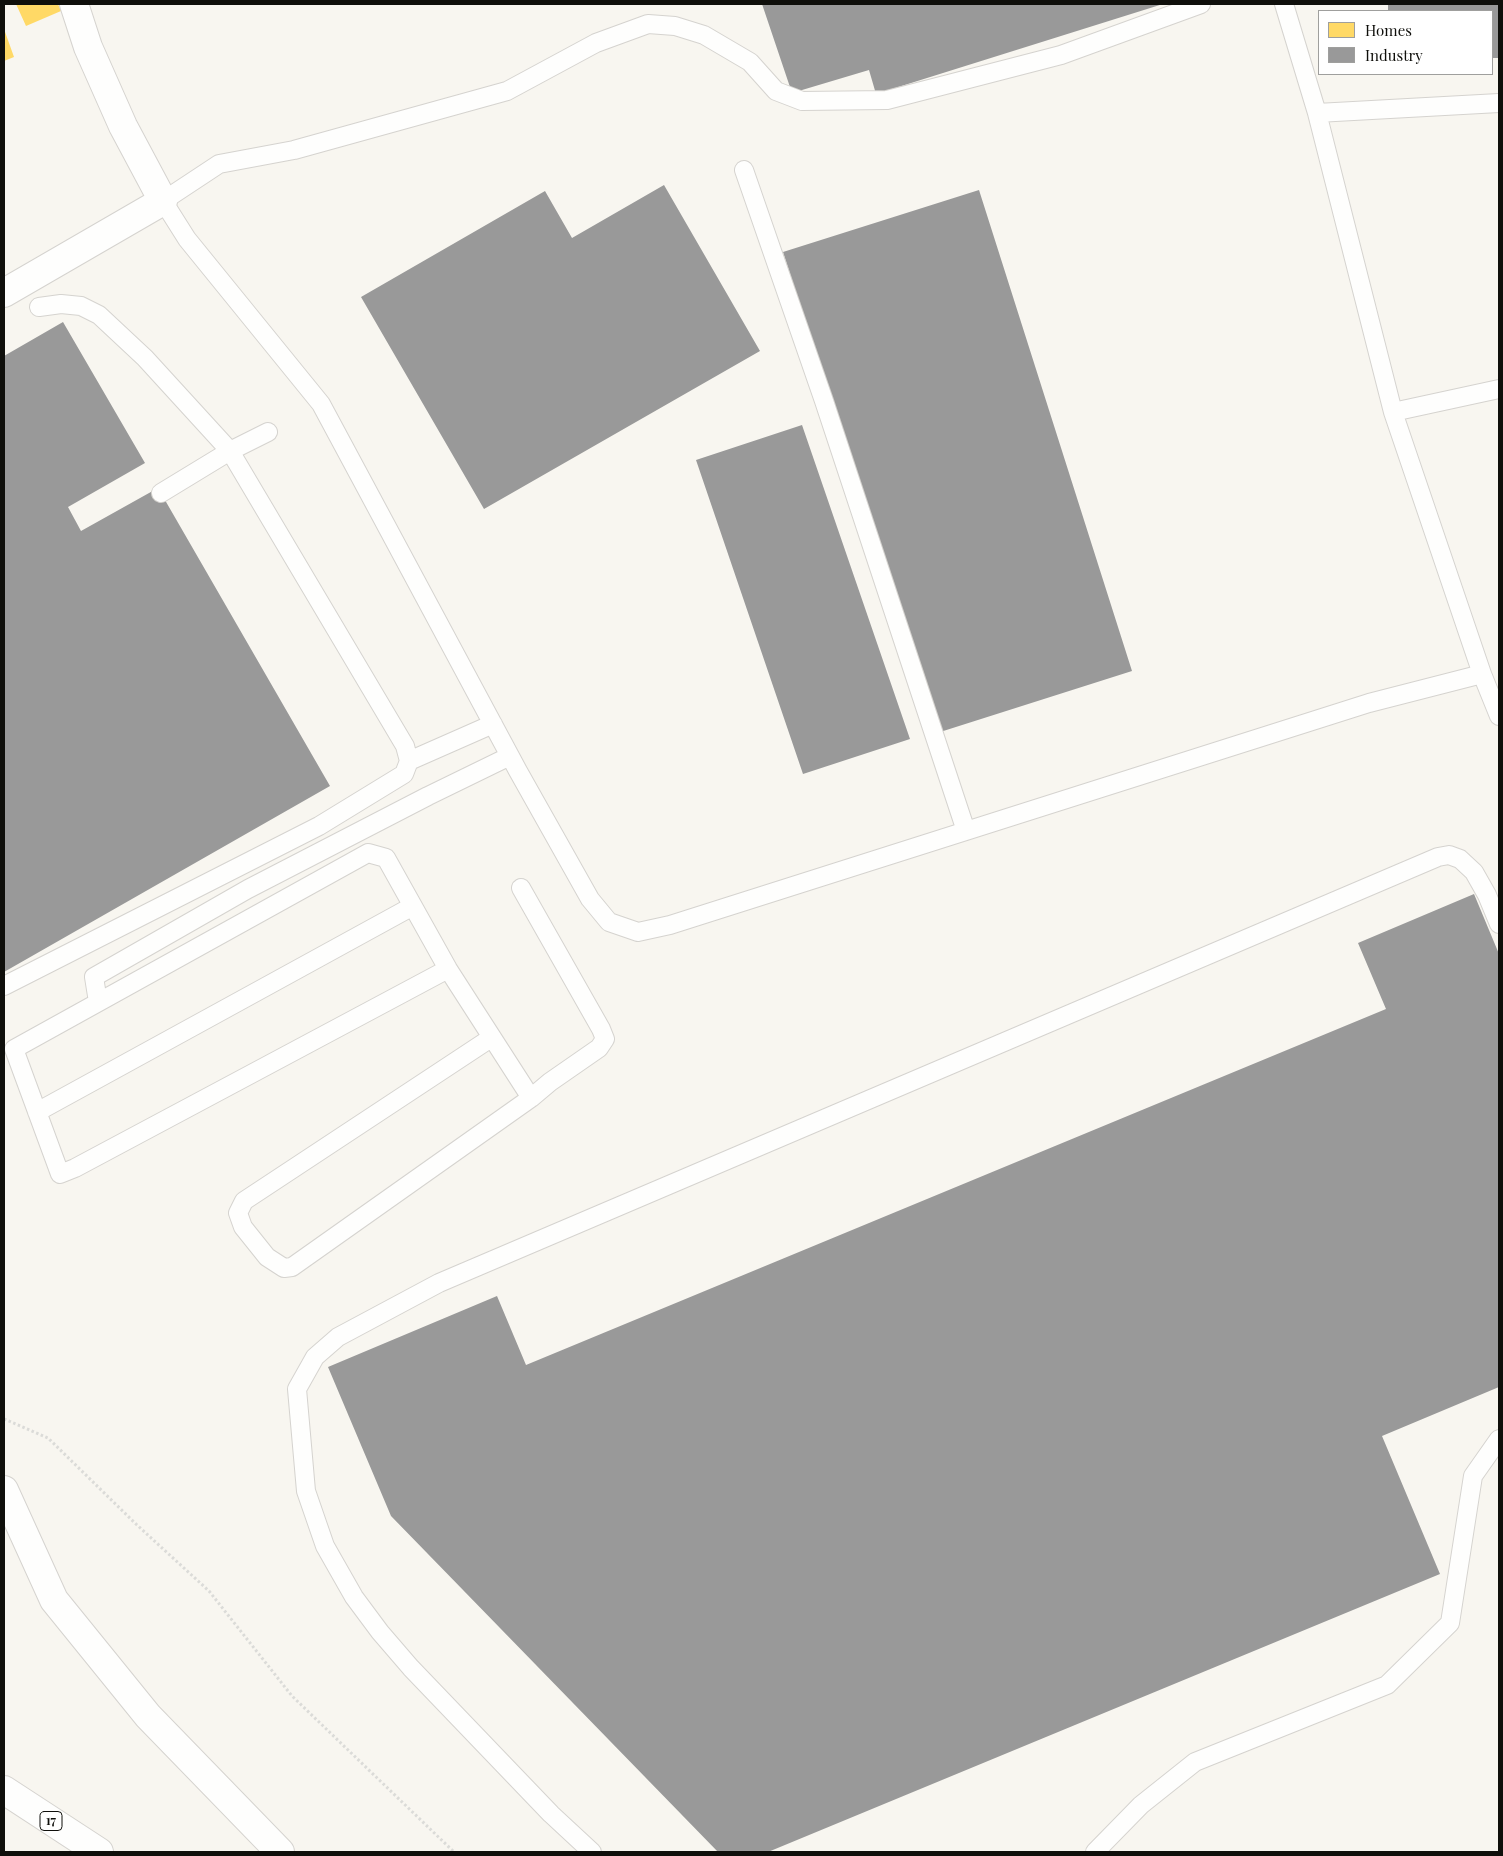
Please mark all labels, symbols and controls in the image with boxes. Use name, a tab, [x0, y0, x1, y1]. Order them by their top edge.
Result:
legend	[1318, 10, 1493, 75]
text: Homes	[1365, 20, 1412, 40]
text: Industry	[1365, 45, 1423, 65]
road number: 17	[40, 1812, 62, 1830]

